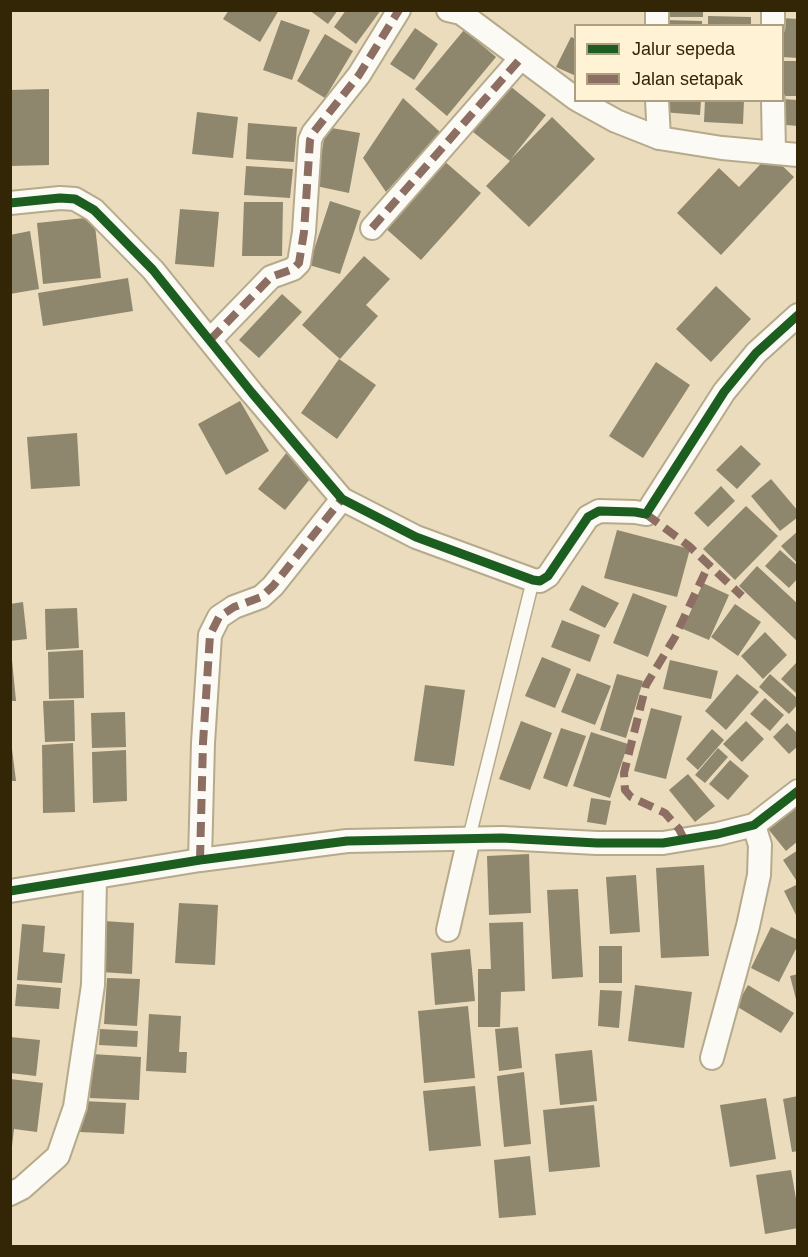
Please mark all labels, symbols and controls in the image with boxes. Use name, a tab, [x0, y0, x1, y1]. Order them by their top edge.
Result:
legend	[574, 24, 784, 102]
text: Jalur sepeda	[632, 39, 735, 59]
text: Jalan setapak	[632, 69, 743, 89]

